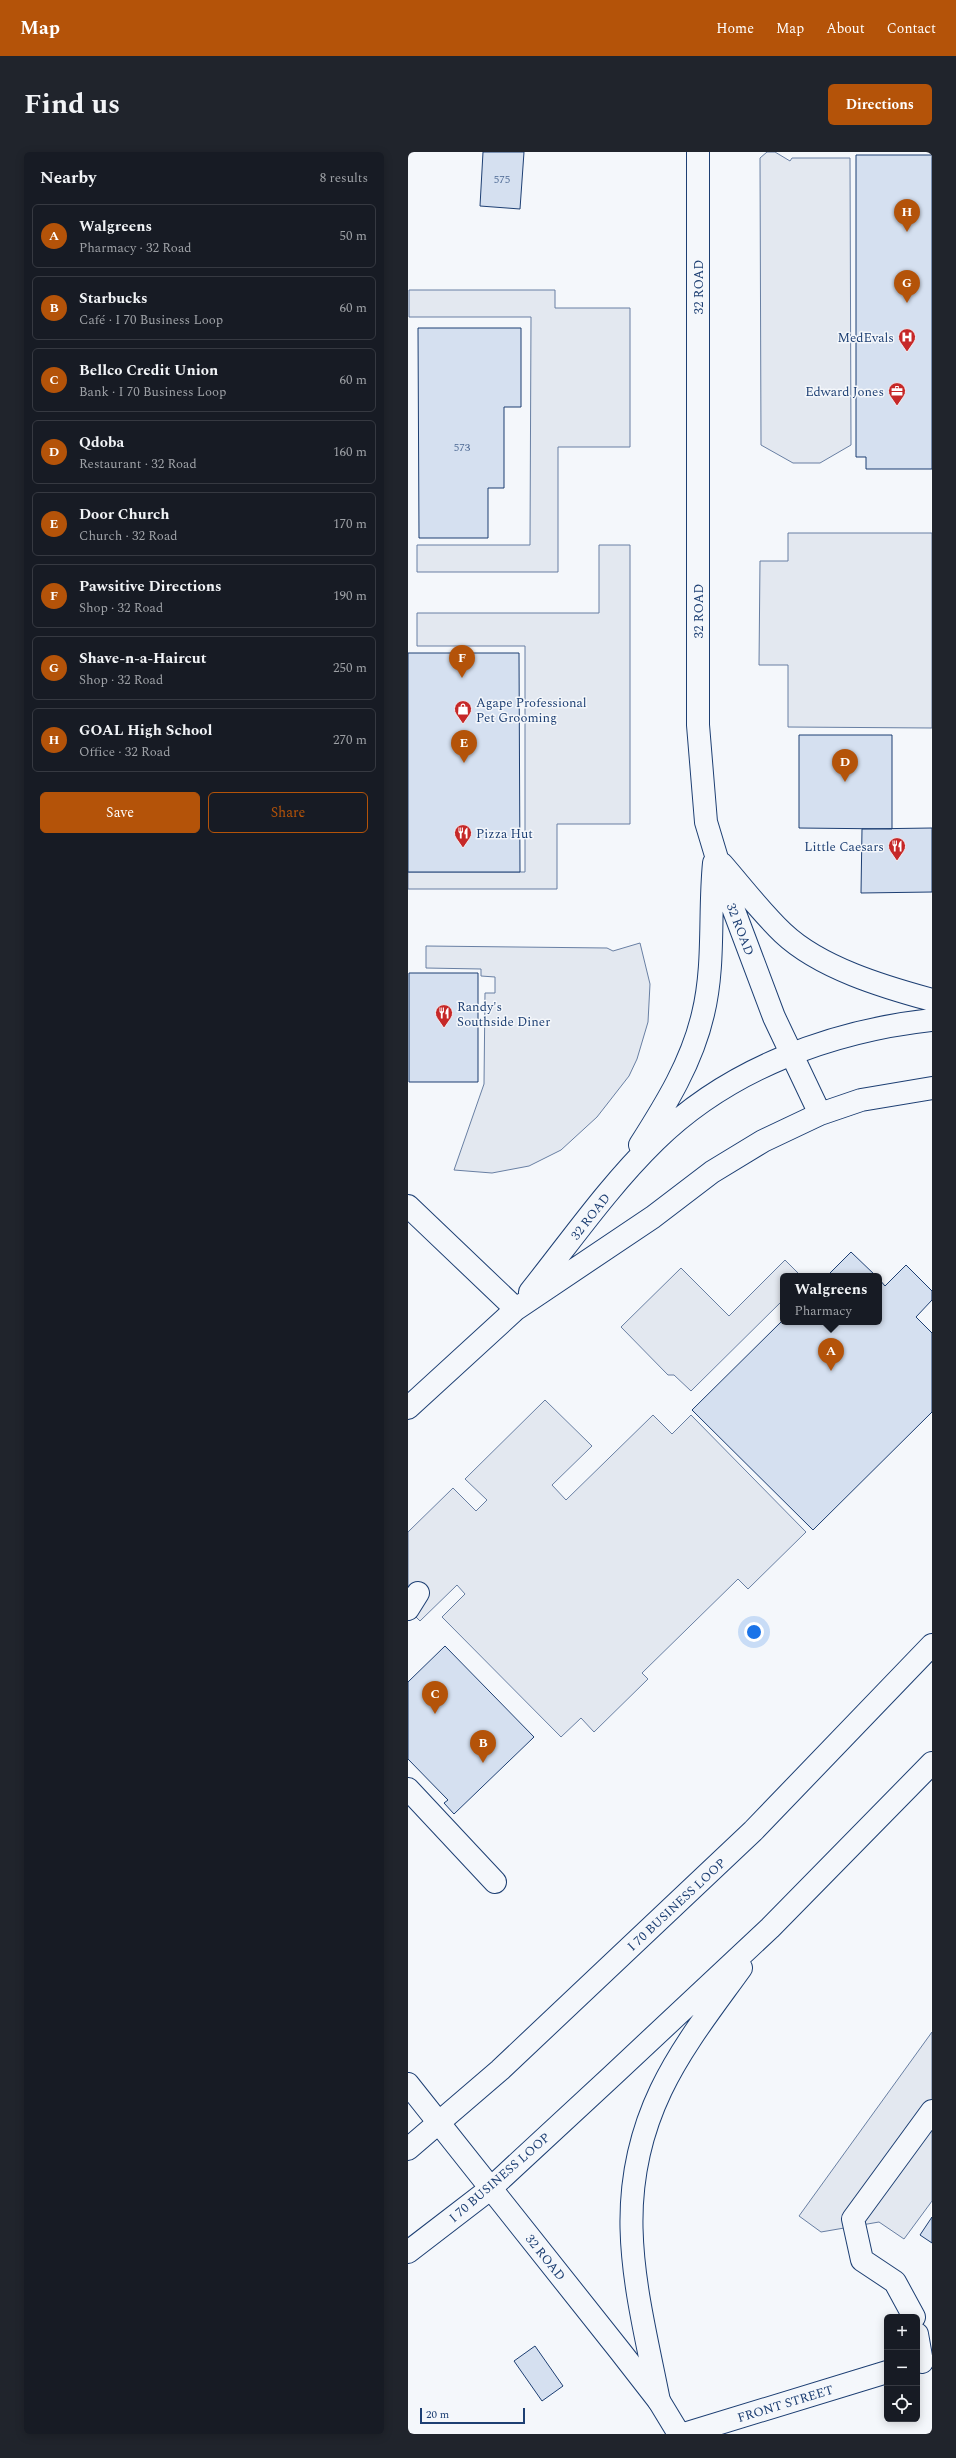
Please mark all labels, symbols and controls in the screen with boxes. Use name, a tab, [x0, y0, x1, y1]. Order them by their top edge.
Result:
text: Map	[20, 14, 60, 43]
text: Home	[716, 18, 754, 39]
text: Map	[776, 18, 804, 39]
text: About	[826, 18, 865, 39]
text: Contact	[887, 18, 936, 39]
text: Find us	[24, 83, 120, 126]
button: Directions	[828, 84, 932, 125]
text: Nearby	[40, 165, 96, 191]
text: 8 results	[320, 168, 368, 188]
house number: 575	[494, 171, 510, 188]
pin: H	[894, 199, 920, 232]
text: Walgreens	[79, 215, 152, 238]
text: A	[49, 226, 59, 246]
text: 50 m	[340, 226, 367, 246]
text: Pharmacy · 32 Road	[79, 238, 192, 258]
street label: 32 ROAD	[689, 260, 709, 314]
pin: G	[894, 270, 920, 303]
text: Starbucks	[79, 287, 148, 310]
text: B	[49, 298, 59, 318]
text: 60 m	[340, 298, 367, 318]
text: Café · I 70 Business Loop	[79, 310, 223, 330]
hospital icon: MedEvals	[897, 327, 917, 352]
place label: MedEvals	[838, 328, 894, 348]
text: Bellco Credit Union	[79, 359, 218, 382]
text: C	[49, 370, 59, 390]
text: 60 m	[340, 370, 367, 390]
office icon: Edward Jones	[887, 381, 907, 406]
text: Bank · I 70 Business Loop	[79, 382, 227, 402]
place label: Edward Jones	[805, 382, 884, 402]
text: Qdoba	[79, 431, 124, 454]
house number: 573	[454, 439, 471, 456]
text: D	[49, 442, 59, 462]
text: 160 m	[333, 442, 367, 462]
text: Restaurant · 32 Road	[79, 454, 197, 474]
text: Door Church	[79, 503, 169, 526]
text: E	[50, 514, 58, 534]
text: 170 m	[333, 514, 367, 534]
text: Church · 32 Road	[79, 526, 178, 546]
text: Pawsitive Directions	[79, 575, 222, 598]
street label: 32 ROAD	[689, 584, 709, 638]
text: F	[50, 586, 58, 606]
text: 190 m	[333, 586, 367, 606]
text: Shop · 32 Road	[79, 598, 163, 618]
pin: F	[449, 645, 475, 678]
text: Shave-n-a-Haircut	[79, 647, 206, 670]
text: G	[49, 658, 59, 678]
text: 250 m	[333, 658, 367, 678]
text: Shop · 32 Road	[79, 670, 163, 690]
place label: Agape Professional Pet Grooming	[476, 693, 587, 728]
shop icon: Agape Professional Pet Grooming	[453, 699, 473, 724]
text: GOAL High School	[79, 719, 212, 742]
text: H	[49, 730, 59, 750]
text: 270 m	[333, 730, 367, 750]
pin: E	[451, 730, 477, 763]
text: Office · 32 Road	[79, 742, 170, 762]
pin: D	[832, 749, 858, 782]
button: Save	[40, 792, 200, 833]
button: Share	[208, 792, 368, 833]
restaurant icon: Pizza Hut	[453, 823, 473, 848]
place label: Pizza Hut	[476, 824, 533, 844]
restaurant icon: Little Caesars	[887, 836, 907, 861]
place label: Little Caesars	[804, 837, 884, 857]
street label: 32 ROAD	[721, 900, 759, 959]
place label: Randy's Southside Diner	[457, 997, 550, 1032]
restaurant icon: Randy's Southside Diner	[434, 1003, 454, 1028]
street label: 32 ROAD	[566, 1189, 616, 1244]
popup	[780, 1273, 882, 1325]
text: Walgreens	[794, 1278, 868, 1301]
text: Pharmacy	[794, 1301, 852, 1321]
pin: A	[818, 1338, 844, 1371]
your location	[744, 1622, 764, 1642]
pin: C	[422, 1681, 448, 1714]
pin: B	[470, 1730, 496, 1763]
street label: I 70 BUSINESS LOOP	[623, 1854, 731, 1956]
street label: I 70 BUSINESS LOOP	[445, 2128, 555, 2228]
street label: 32 ROAD	[520, 2230, 570, 2285]
map controls	[884, 2314, 920, 2422]
button: +	[884, 2314, 920, 2350]
button: −	[884, 2350, 920, 2386]
street label: FRONT STREET	[735, 2380, 836, 2428]
button: locate	[884, 2386, 920, 2422]
scale bar	[420, 2406, 525, 2425]
text: 20 m	[426, 2406, 449, 2423]

